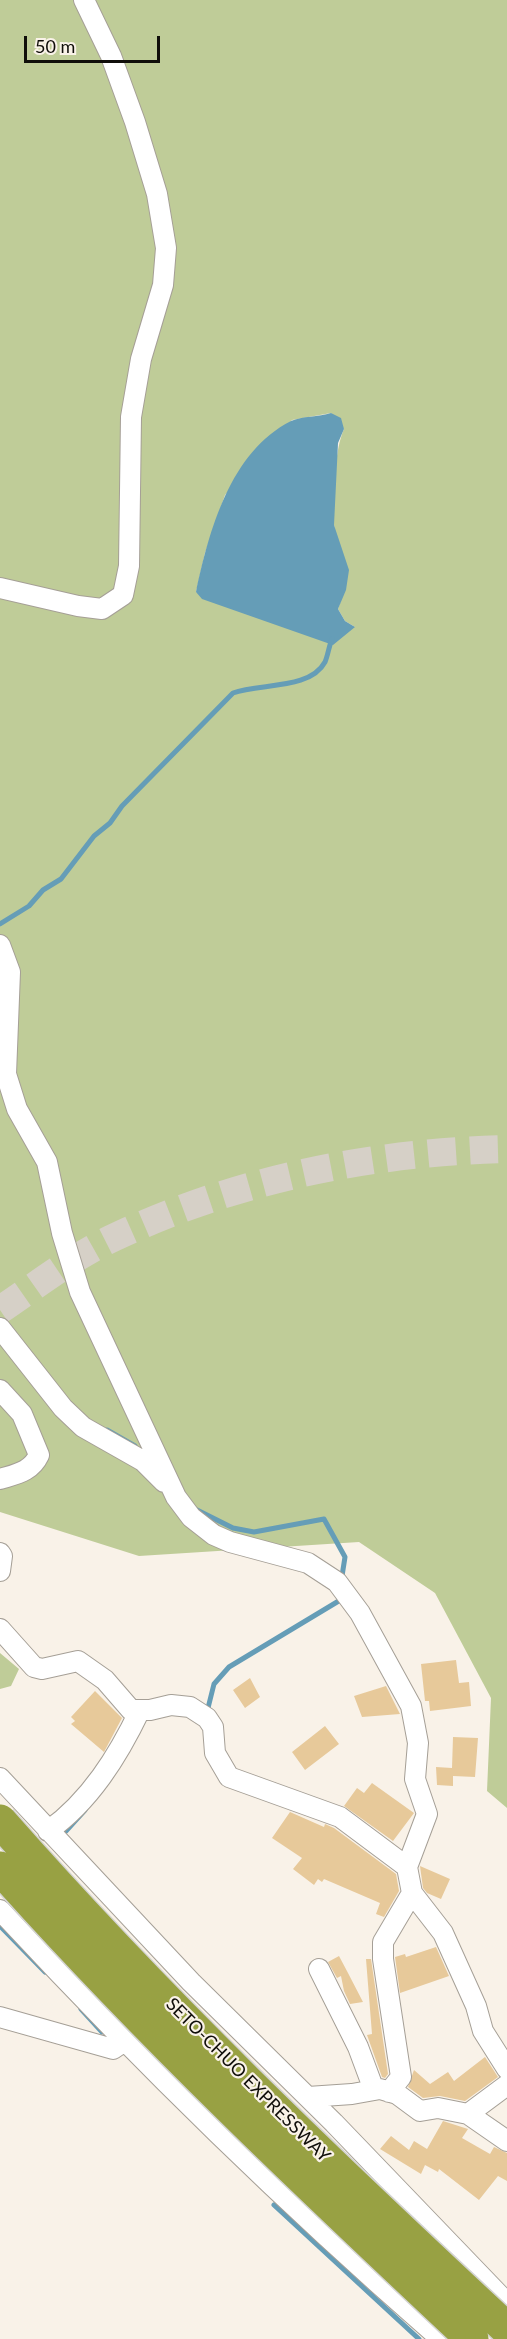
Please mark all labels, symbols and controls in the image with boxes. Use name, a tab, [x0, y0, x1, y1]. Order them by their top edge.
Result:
scale bar	[27, 24, 164, 62]
text: 50 m	[35, 35, 75, 57]
street label: SETO-CHUO EXPRESSWAY	[161, 1993, 335, 2167]

